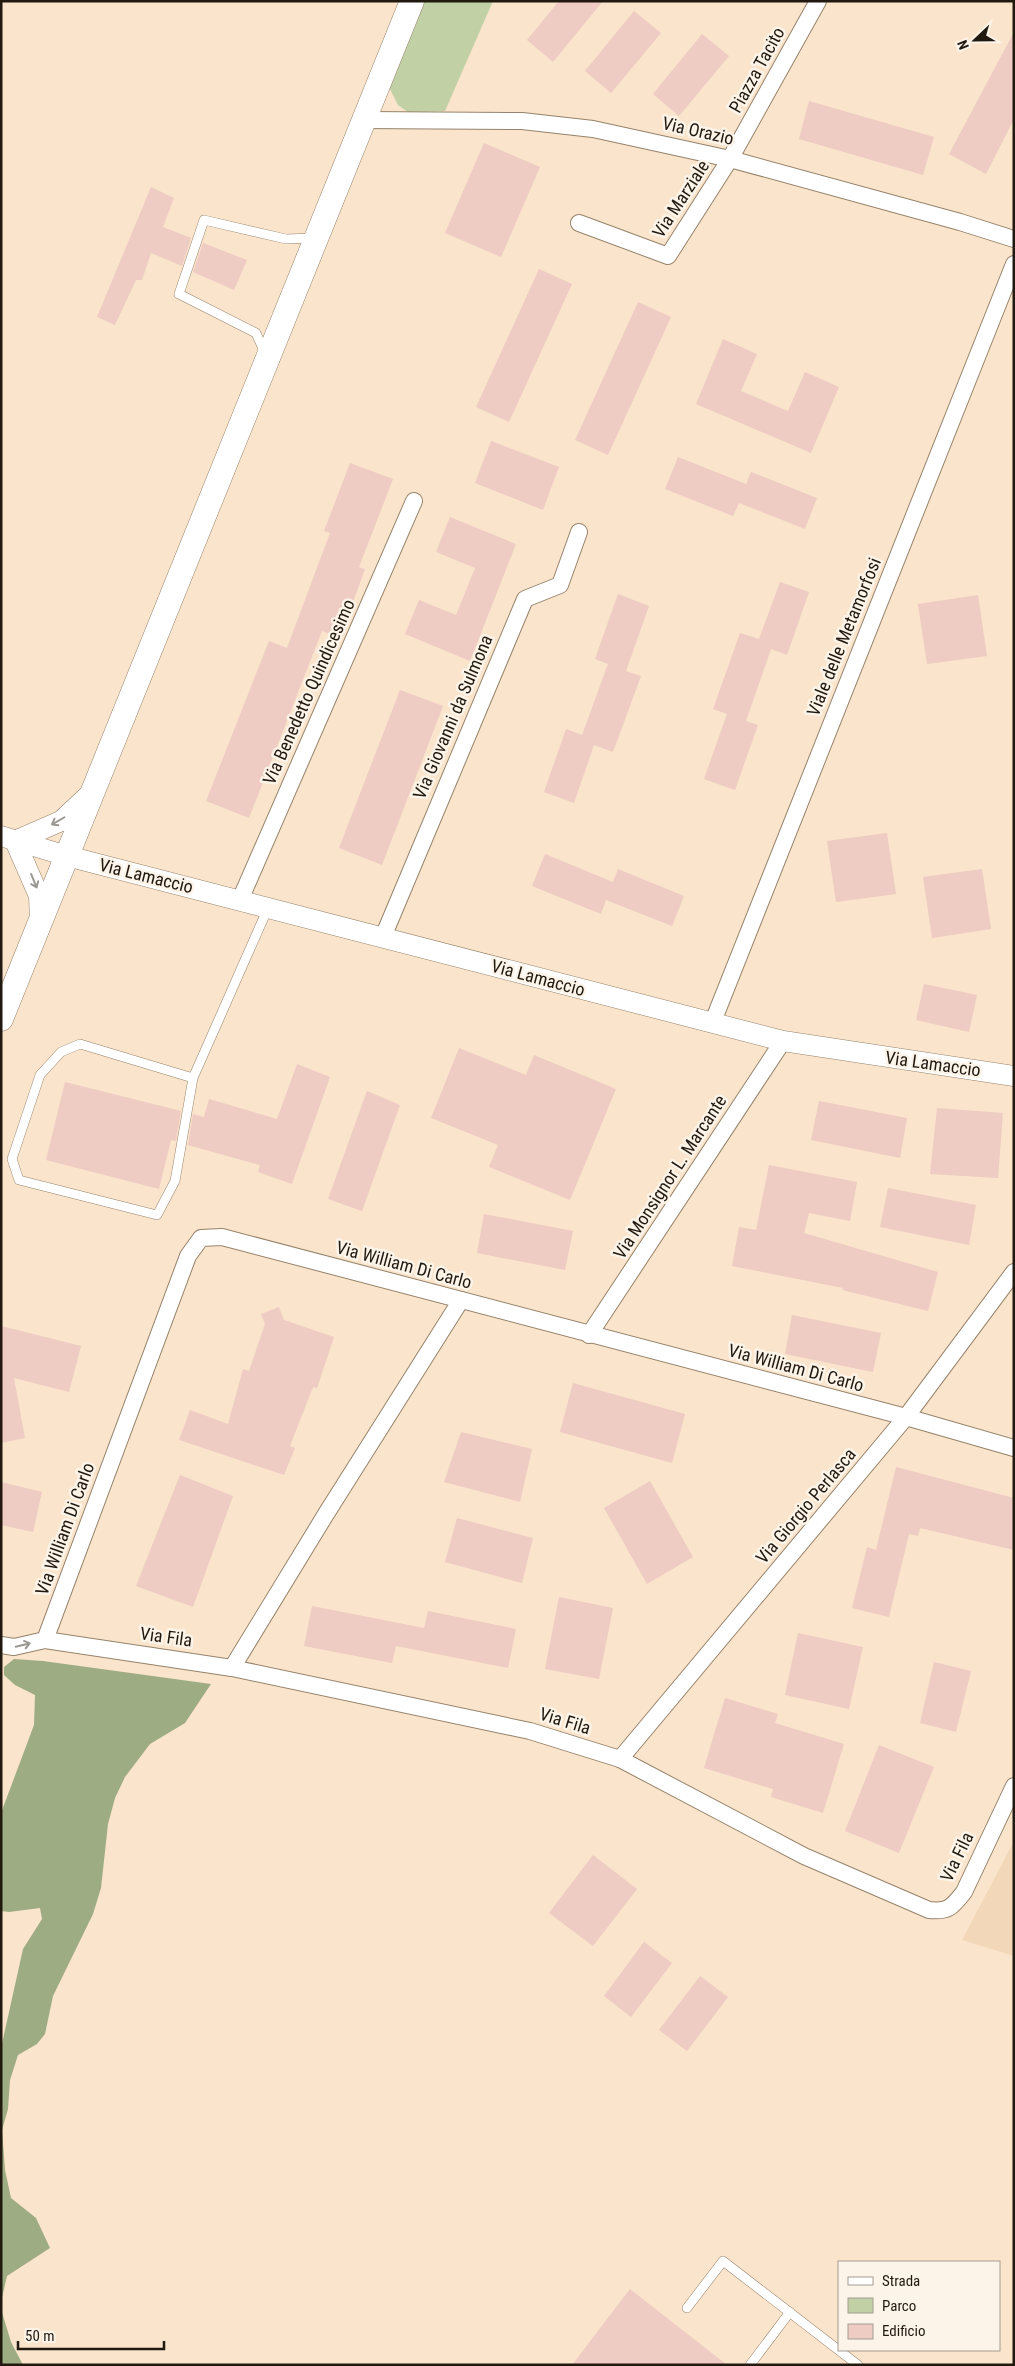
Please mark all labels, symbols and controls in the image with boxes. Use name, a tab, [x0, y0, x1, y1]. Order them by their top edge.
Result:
north arrow	[950, 15, 1000, 65]
street label: Piazza Tacito	[724, 23, 789, 116]
text: N	[954, 38, 972, 52]
street label: Via Orazio	[660, 112, 736, 149]
street label: Via Marziale	[648, 156, 713, 241]
street label: Viale delle Metamorfosi	[802, 555, 885, 719]
street label: Via Benedetto Quindicesimo	[258, 596, 359, 788]
street label: Via Giovanni da Sulmona	[408, 632, 497, 802]
one-way arrow	[52, 817, 66, 827]
street label: Via Lamaccio	[97, 854, 195, 897]
one-way arrow	[29, 873, 39, 888]
street label: Via Lamaccio	[489, 955, 587, 1000]
street label: Via Lamaccio	[884, 1046, 982, 1081]
street label: Via Monsignor L. Marcante	[609, 1091, 730, 1263]
street label: Via William Di Carlo	[334, 1236, 474, 1293]
street label: Via William Di Carlo	[726, 1339, 866, 1396]
street label: Via Giorgio Perlasca	[751, 1444, 860, 1568]
street label: Via William Di Carlo	[31, 1460, 98, 1598]
street label: Via Fila	[139, 1622, 194, 1651]
one-way arrow	[15, 1640, 31, 1649]
street label: Via Fila	[537, 1703, 593, 1738]
street label: Via Fila	[936, 1829, 977, 1885]
legend	[838, 2261, 1000, 2351]
text: Strada	[882, 2272, 920, 2290]
text: Parco	[882, 2297, 916, 2315]
scale bar	[18, 2318, 164, 2350]
text: Edificio	[882, 2322, 925, 2340]
text: 50 m	[25, 2327, 55, 2345]

